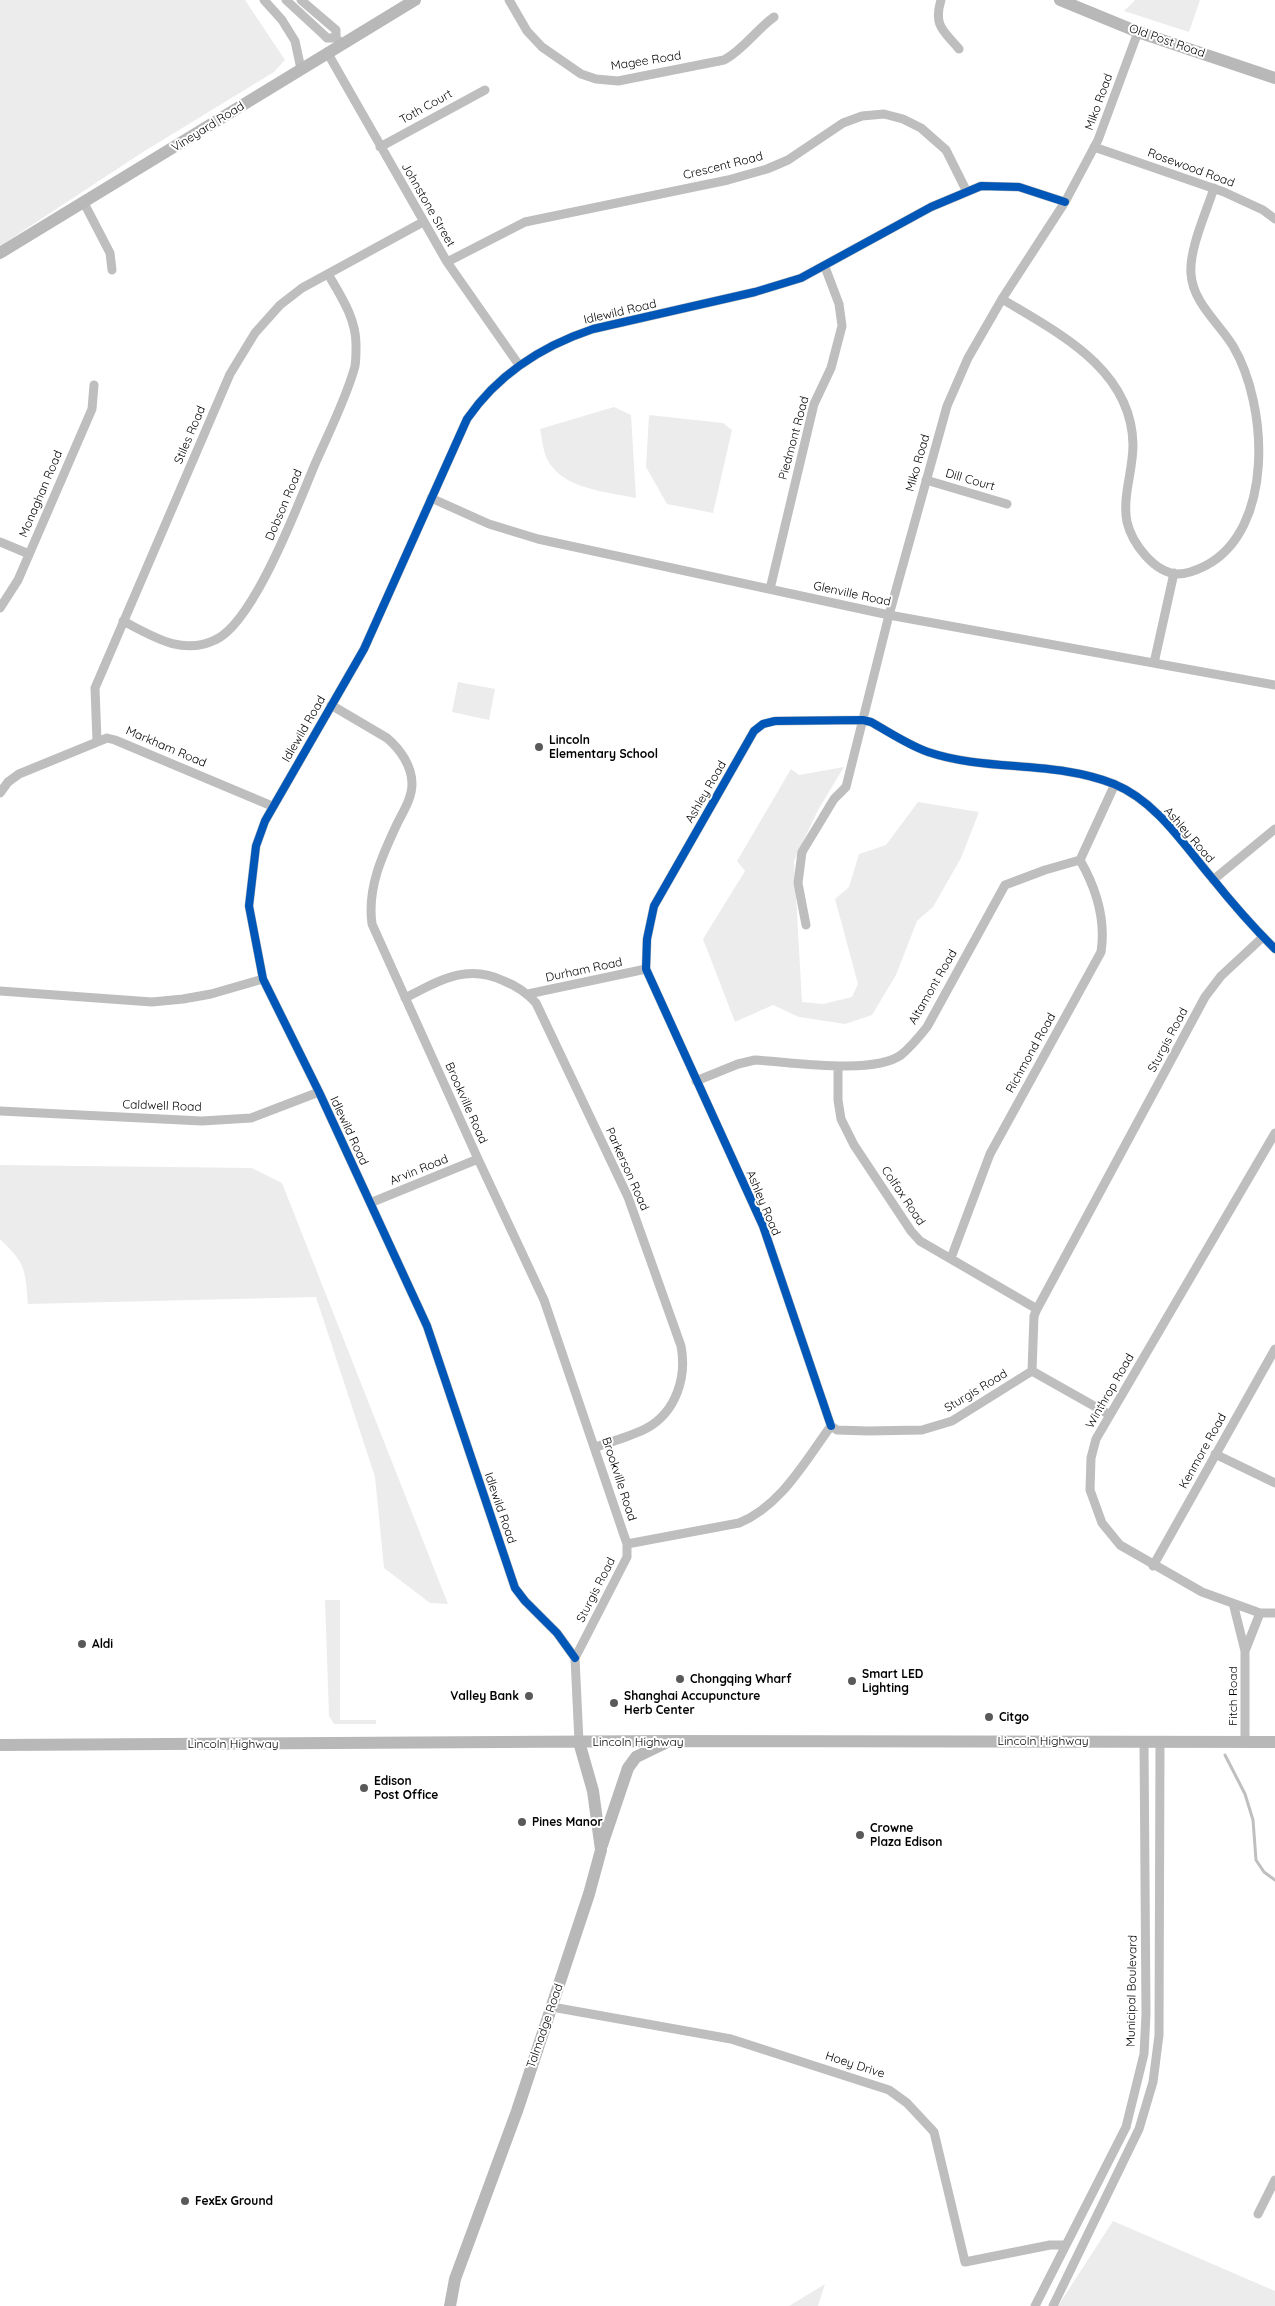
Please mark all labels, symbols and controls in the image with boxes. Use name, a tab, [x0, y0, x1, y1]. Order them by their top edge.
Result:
street label: Old Post Road	[1127, 21, 1207, 61]
street label: Magee Road	[610, 48, 682, 74]
street label: Miko Road	[1082, 72, 1116, 132]
street label: Toth Court	[397, 87, 455, 127]
street label: Vineyard Road	[169, 99, 247, 155]
street label: Rosewood Road	[1146, 146, 1236, 190]
street label: Crescent Road	[682, 149, 764, 183]
street label: Johnstone Street	[398, 160, 458, 250]
street label: Idlewild Road	[582, 297, 658, 327]
street label: Piedmont Road	[776, 395, 812, 481]
street label: Stiles Road	[171, 404, 209, 466]
street label: Miko Road	[903, 433, 933, 493]
street label: Monaghan Road	[16, 448, 66, 540]
street label: Dill Court	[944, 466, 996, 494]
street label: Dobson Road	[263, 467, 305, 543]
street label: Glenville Road	[812, 579, 892, 609]
street label: Idlewild Road	[279, 693, 329, 765]
street label: Markham Road	[123, 724, 209, 770]
place label: Lincoln Elementary School	[549, 733, 658, 761]
marker: Lincoln Elementary School	[533, 741, 545, 753]
street label: Ashley Road	[682, 758, 730, 826]
street label: Ashley Road	[1161, 804, 1217, 866]
street label: Altamont Road	[906, 947, 960, 1027]
street label: Durham Road	[544, 955, 624, 985]
street label: Sturgis Road	[1145, 1005, 1191, 1075]
street label: Richmond Road	[1003, 1011, 1059, 1095]
street label: Brookville Road	[442, 1060, 490, 1146]
street label: Idlewild Road	[327, 1094, 371, 1168]
street label: Caldwell Road	[122, 1097, 202, 1115]
street label: Parkerson Road	[602, 1125, 652, 1213]
street label: Arvin Road	[388, 1152, 450, 1188]
street label: Colfax Road	[878, 1164, 928, 1228]
street label: Ashley Road	[743, 1168, 783, 1238]
street label: Winthrop Road	[1083, 1351, 1137, 1431]
street label: Sturgis Road	[942, 1367, 1010, 1415]
street label: Kenmore Road	[1176, 1411, 1230, 1491]
street label: Brookville Road	[599, 1435, 639, 1523]
street label: Idlewild Road	[481, 1471, 519, 1545]
street label: Sturgis Road	[574, 1555, 618, 1625]
place label: Aldi	[92, 1637, 113, 1651]
marker: Aldi	[76, 1638, 88, 1650]
street label: Fitch Road	[1226, 1666, 1240, 1726]
place label: Smart LED Lighting	[862, 1667, 923, 1695]
place label: Chongqing Wharf	[690, 1672, 791, 1686]
marker: Chongqing Wharf	[674, 1673, 686, 1685]
marker: Smart LED Lighting	[846, 1675, 858, 1687]
place label: Valley Bank	[450, 1689, 519, 1703]
place label: Shanghai Accupuncture Herb Center	[624, 1689, 760, 1717]
marker: Valley Bank	[523, 1690, 535, 1702]
marker: Shanghai Accupuncture Herb Center	[608, 1697, 620, 1709]
place label: Citgo	[999, 1710, 1029, 1724]
marker: Citgo	[983, 1711, 995, 1723]
street label: Lincoln Highway	[998, 1734, 1088, 1748]
street label: Lincoln Highway	[593, 1735, 683, 1749]
street label: Lincoln Highway	[188, 1737, 278, 1751]
place label: Edison Post Office	[374, 1774, 438, 1802]
marker: Edison Post Office	[358, 1782, 370, 1794]
place label: Pines Manor	[532, 1815, 603, 1829]
marker: Pines Manor	[516, 1816, 528, 1828]
place label: Crowne Plaza Edison	[870, 1821, 942, 1849]
marker: Crowne Plaza Edison	[854, 1829, 866, 1841]
street label: Municipal Boulevard	[1124, 1935, 1140, 2047]
street label: Talmadge Road	[524, 1982, 566, 2070]
street label: Hoey Drive	[823, 2049, 887, 2081]
place label: FexEx Ground	[195, 2194, 273, 2208]
marker: FexEx Ground	[179, 2195, 191, 2207]

